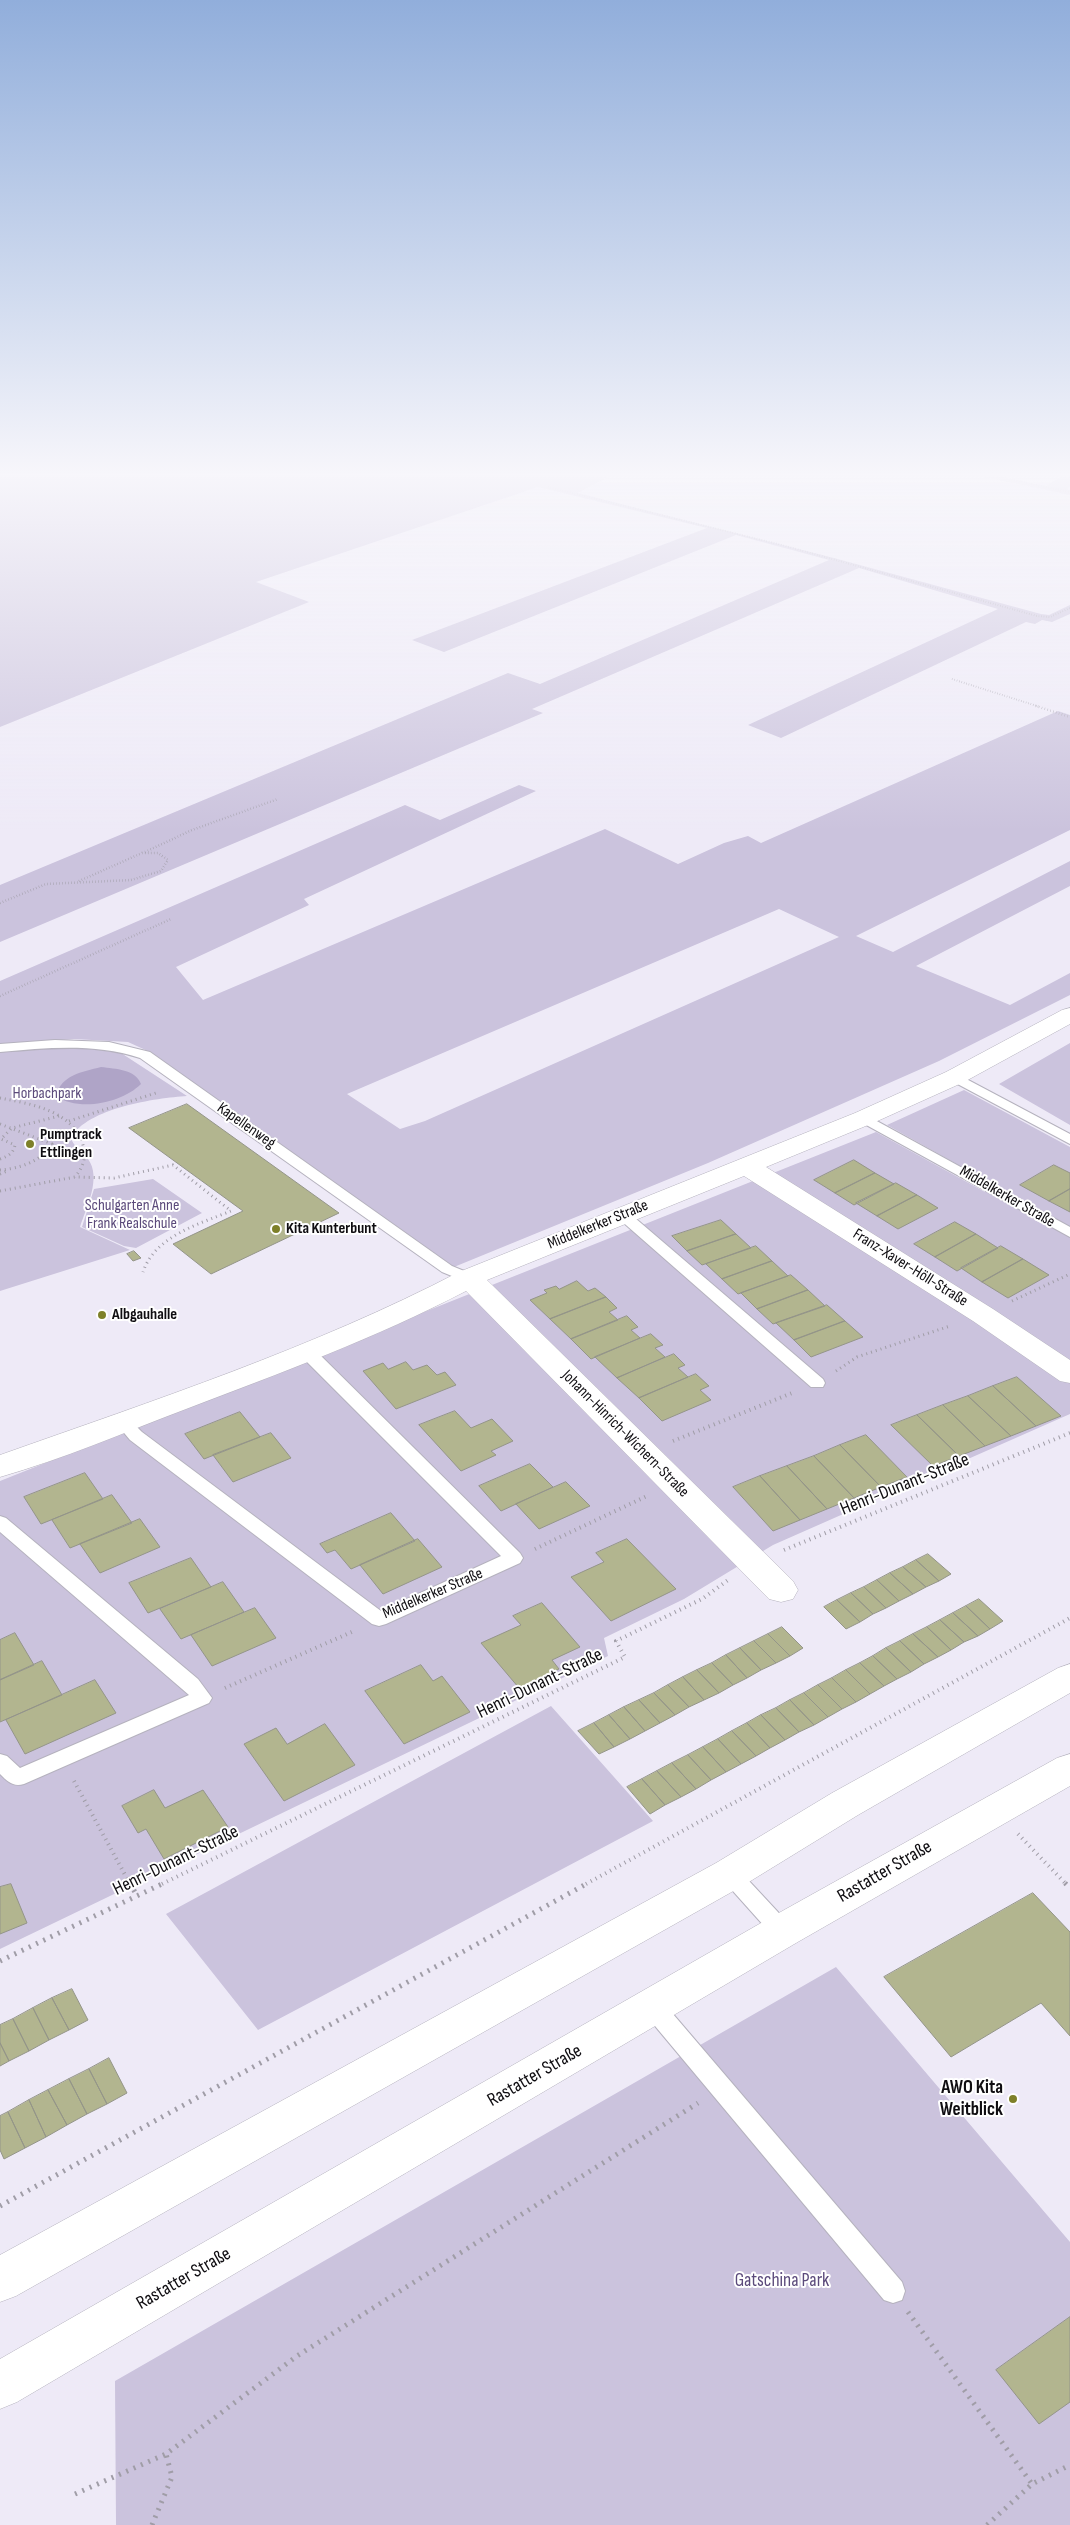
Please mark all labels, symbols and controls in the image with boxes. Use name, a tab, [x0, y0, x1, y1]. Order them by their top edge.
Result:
park label: Horbachpark	[13, 1084, 81, 1104]
street label: Kapellenweg	[213, 1099, 279, 1153]
place label: Pumptrack Ettlingen	[40, 1125, 102, 1163]
marker: Pumptrack Ettlingen	[24, 1138, 36, 1150]
street label: Middelkerker Straße	[956, 1162, 1058, 1232]
park label: Schulgarten Anne Frank Realschule	[85, 1196, 179, 1234]
street label: Middelkerker Straße	[545, 1196, 651, 1254]
place label: Kita Kunterbunt	[286, 1219, 377, 1239]
marker: Kita Kunterbunt	[270, 1223, 282, 1235]
street label: Franz-Xaver-Höll-Straße	[849, 1225, 971, 1311]
place label: Albgauhalle	[112, 1305, 177, 1325]
marker: Albgauhalle	[96, 1309, 108, 1321]
street label: Johann-Hinrich-Wichern-Straße	[557, 1366, 693, 1502]
street label: Henri-Dunant-Straße	[837, 1449, 973, 1521]
street label: Middelkerker Straße	[380, 1564, 486, 1624]
street label: Henri-Dunant-Straße	[473, 1644, 607, 1724]
street label: Henri-Dunant-Straße	[109, 1821, 243, 1901]
street label: Rastatter Straße	[834, 1836, 936, 1908]
street label: Rastatter Straße	[484, 2040, 586, 2112]
place label: AWO Kita Weitblick	[940, 2077, 1003, 2121]
marker: AWO Kita Weitblick	[1007, 2093, 1019, 2105]
street label: Rastatter Straße	[133, 2243, 235, 2315]
park label: Gatschina Park	[735, 2270, 829, 2292]

